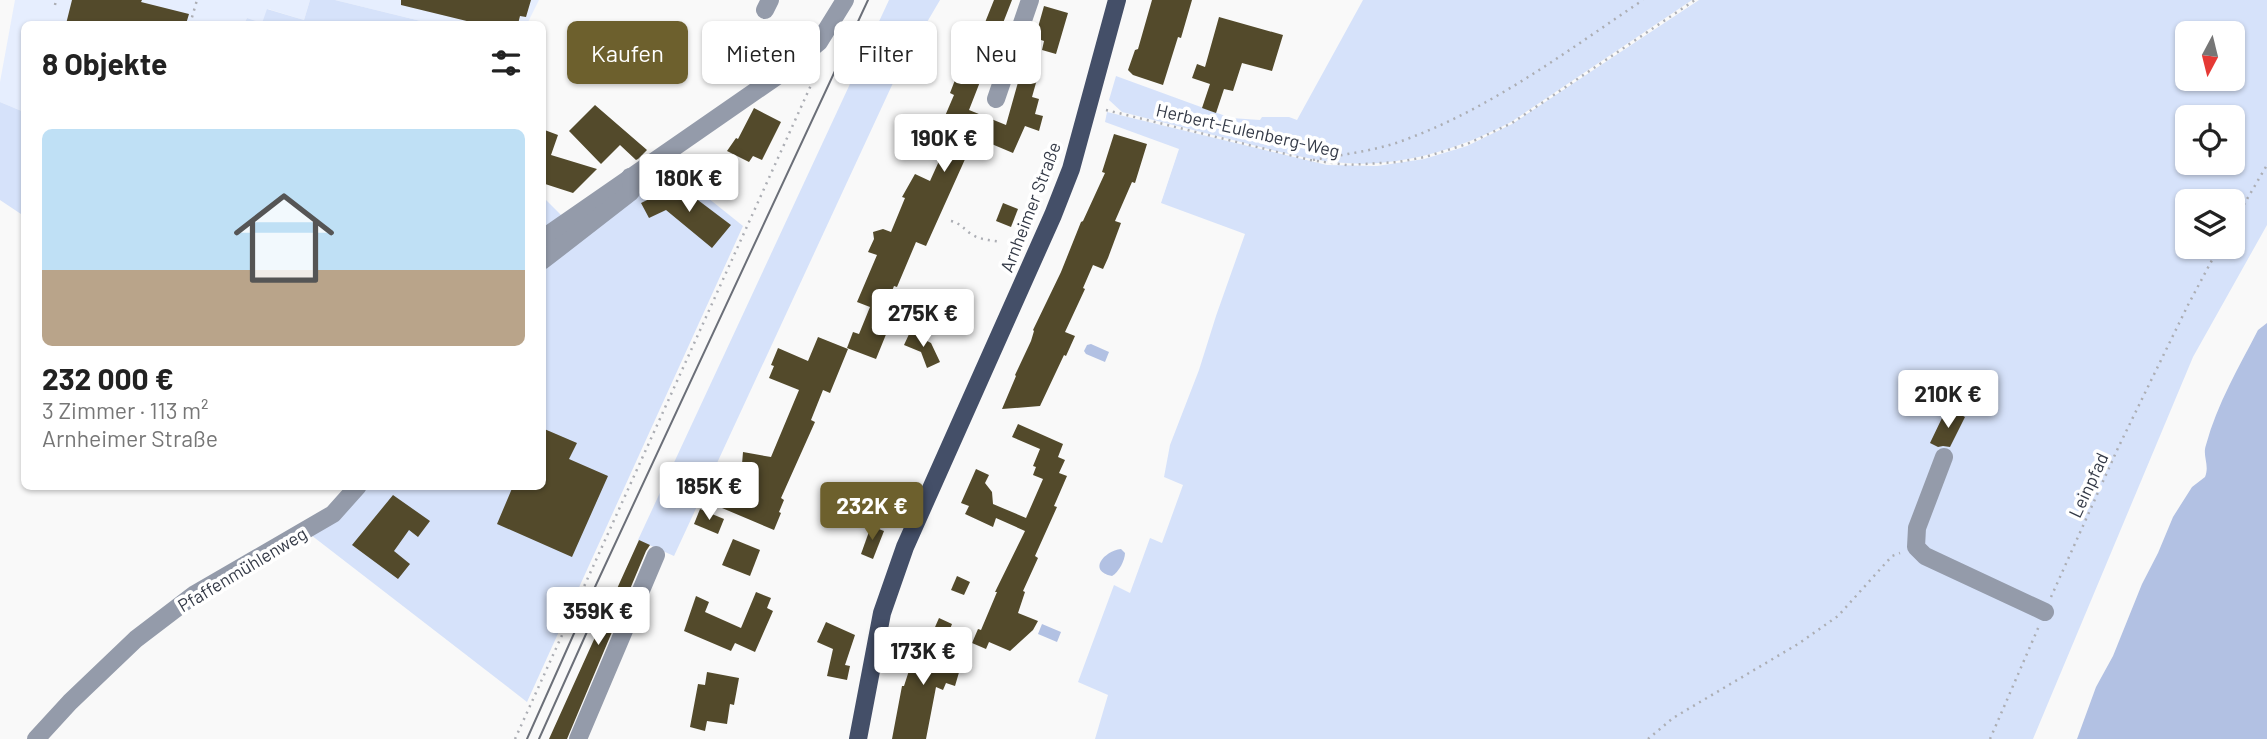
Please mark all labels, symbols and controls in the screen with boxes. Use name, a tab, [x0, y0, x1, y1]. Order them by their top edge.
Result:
chip: Kaufen	[567, 21, 688, 84]
chip: Mieten	[702, 21, 820, 84]
chip: Filter	[834, 21, 937, 84]
chip: Neu	[951, 21, 1041, 84]
north arrow	[2175, 21, 2245, 91]
map controls	[2175, 21, 2245, 259]
icon: filters	[487, 44, 525, 82]
text: 8 Objekte	[42, 45, 167, 81]
street label: Herbert-Eulenberg-Weg	[1154, 98, 1342, 162]
button: locate	[2175, 105, 2245, 175]
pin: 190K €	[887, 114, 1001, 174]
text: 190K €	[910, 123, 978, 151]
street label: Arnheimer Straße	[995, 139, 1065, 275]
pin: 180K €	[632, 154, 746, 214]
text: 180K €	[655, 163, 723, 191]
icon: home	[221, 175, 347, 301]
button: layers	[2175, 189, 2245, 259]
pin: 275K €	[866, 290, 980, 349]
text: 275K €	[888, 298, 958, 326]
text: 232 000 €	[42, 360, 174, 396]
pin: 210K €	[1891, 370, 2005, 430]
text: 210K €	[1914, 379, 1982, 407]
text: 3 Zimmer · 113 m²	[42, 396, 209, 424]
text: Arnheimer Straße	[42, 424, 218, 452]
street label: Leinpfad	[2063, 449, 2113, 521]
pin: 185K €	[652, 462, 766, 522]
text: 185K €	[676, 471, 742, 499]
pin: 232K €	[815, 482, 929, 542]
text: 232K €	[836, 491, 908, 519]
street label: Pfaffenmühlenweg	[174, 522, 310, 616]
pin: 359K €	[541, 588, 655, 647]
text: 359K €	[563, 596, 633, 624]
pin: 173K €	[866, 628, 980, 687]
text: 173K €	[890, 636, 956, 664]

